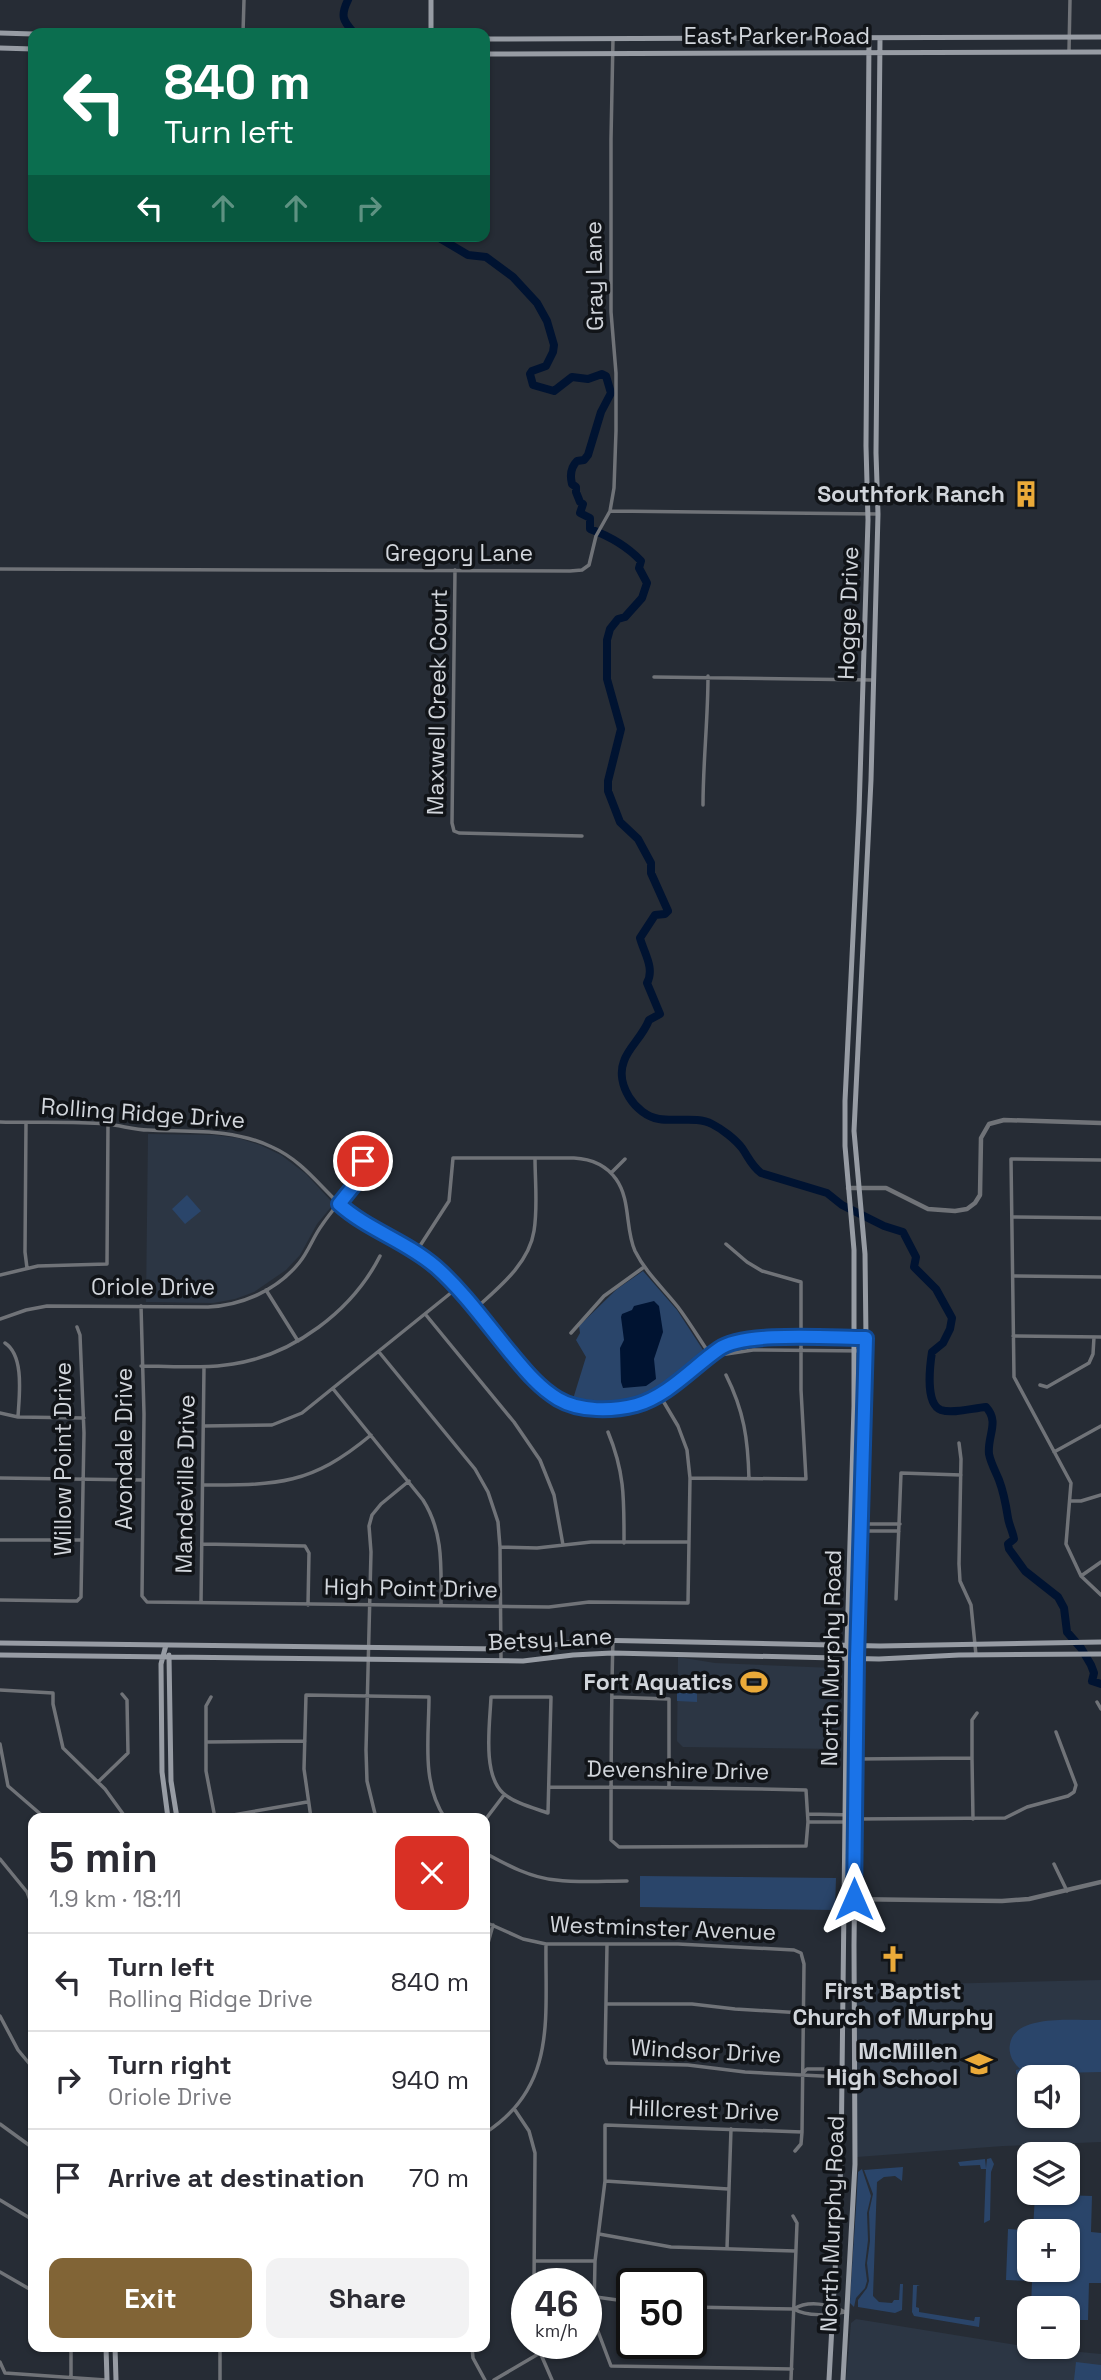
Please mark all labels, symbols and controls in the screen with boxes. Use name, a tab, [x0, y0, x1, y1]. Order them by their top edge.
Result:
street label: East Parker Road	[684, 21, 870, 51]
text: 840 m	[164, 51, 311, 113]
icon: left	[49, 56, 140, 147]
text: Turn left	[164, 112, 294, 152]
icon: left	[131, 189, 169, 227]
icon: ahead	[204, 189, 242, 227]
icon: ahead	[277, 189, 315, 227]
icon: right	[350, 189, 388, 227]
street label: Gray Lane	[578, 221, 610, 331]
place label: Southfork Ranch	[817, 479, 1005, 509]
building icon: Southfork Ranch	[1011, 479, 1041, 509]
street label: Gregory Lane	[385, 538, 533, 568]
street label: Hogge Drive	[831, 546, 865, 680]
street label: Maxwell Creek Court	[420, 588, 454, 816]
street label: Rolling Ridge Drive	[40, 1091, 246, 1135]
pin	[333, 1131, 393, 1191]
icon: arrive	[344, 1142, 382, 1180]
street label: Oriole Drive	[91, 1272, 215, 1302]
street label: Willow Point Drive	[48, 1362, 78, 1556]
street label: Avondale Drive	[109, 1368, 139, 1530]
street label: Mandeville Drive	[168, 1394, 202, 1574]
street label: North Murphy Road	[814, 1549, 848, 1767]
street label: High Point Drive	[324, 1571, 498, 1605]
street label: Betsy Lane	[487, 1621, 613, 1657]
place label: Fort Aquatics	[584, 1667, 733, 1697]
sports icon: Fort Aquatics	[739, 1667, 769, 1697]
street label: Devenshire Drive	[586, 1753, 770, 1787]
text: 5 min	[49, 1831, 158, 1884]
button: close	[395, 1836, 469, 1910]
position arrow	[817, 1862, 891, 1936]
text: 1.9 km · 18:11	[49, 1884, 182, 1914]
street label: Westminster Avenue	[549, 1909, 777, 1947]
church icon: First Baptist Church of Murphy	[878, 1944, 908, 1974]
text: Turn left	[108, 1950, 215, 1984]
icon: left	[49, 1963, 87, 2001]
text: 840 m	[391, 1965, 469, 1999]
place label: First Baptist Church of Murphy	[792, 1976, 994, 2032]
text: Rolling Ridge Drive	[108, 1984, 313, 2014]
street label: Windsor Drive	[630, 2032, 782, 2070]
place label: McMillen High School	[826, 2036, 958, 2092]
text: Turn right	[108, 2048, 232, 2082]
school or university icon: McMillen High School	[964, 2049, 994, 2079]
icon: right	[49, 2061, 87, 2099]
text: 940 m	[391, 2063, 469, 2097]
map controls	[1017, 2065, 1080, 2359]
button: sound	[1017, 2065, 1080, 2128]
text: Oriole Drive	[108, 2082, 232, 2112]
street label: Hillcrest Drive	[628, 2092, 780, 2128]
street label: North Murphy Road	[813, 2115, 851, 2333]
button: layers	[1017, 2142, 1080, 2205]
icon: arrive	[49, 2159, 87, 2197]
text: Arrive at destination	[108, 2161, 365, 2195]
text: 70 m	[409, 2161, 469, 2195]
button: +	[1017, 2219, 1080, 2282]
button: Exit	[49, 2258, 252, 2338]
button: Share	[266, 2258, 469, 2338]
speed limit sign: 50	[616, 2268, 707, 2359]
text: 46	[535, 2282, 578, 2326]
button: −	[1017, 2296, 1080, 2359]
text: km/h	[535, 2319, 578, 2342]

